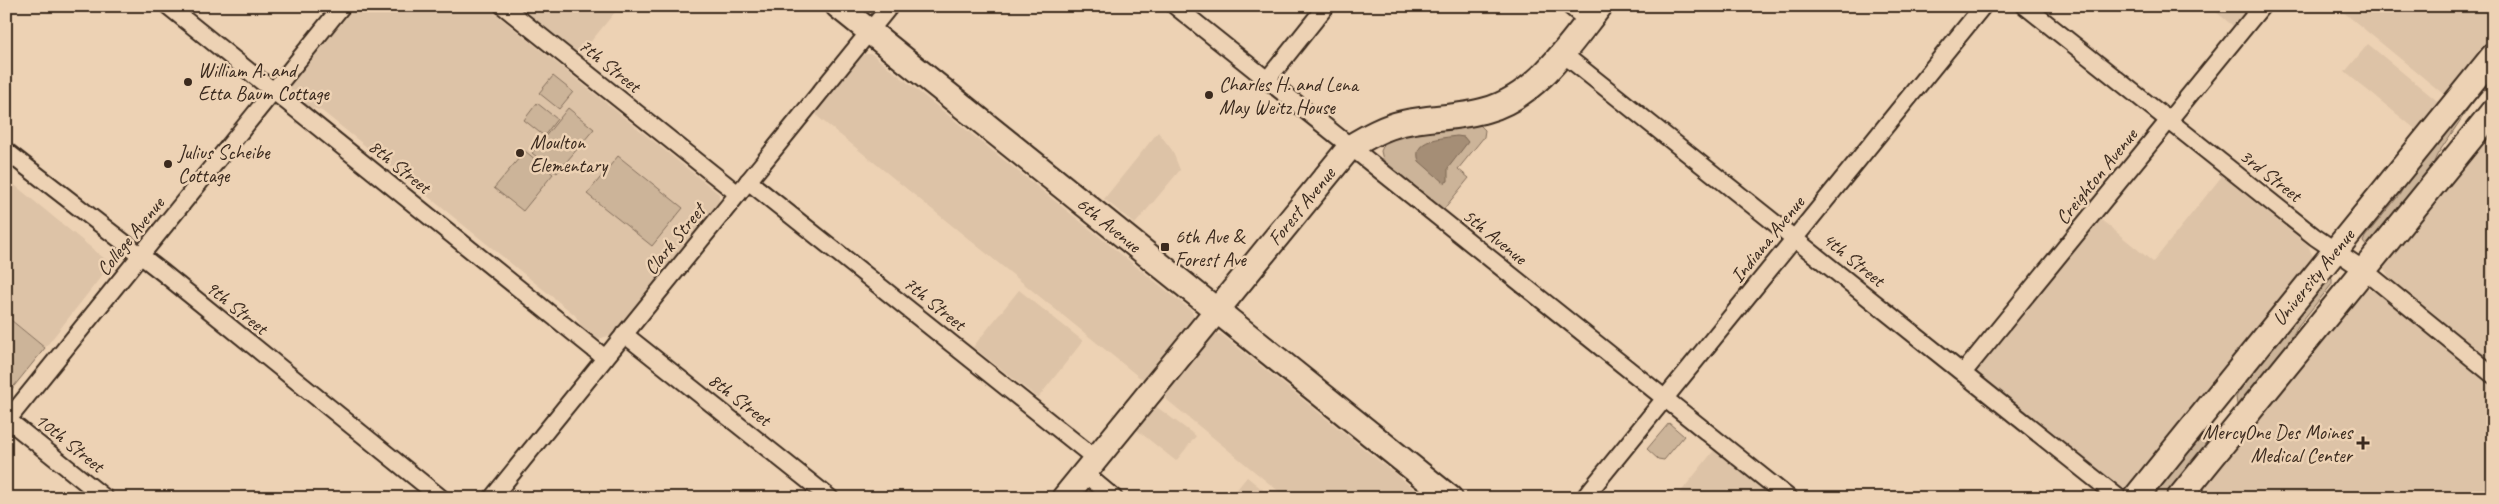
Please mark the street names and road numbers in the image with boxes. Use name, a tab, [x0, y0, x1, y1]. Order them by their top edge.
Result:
street label: 7th Street	[574, 33, 648, 99]
street label: Creighton Avenue	[2050, 122, 2144, 230]
street label: 8th Street	[364, 134, 438, 200]
street label: 3rd Street	[2235, 143, 2309, 209]
street label: Forest Avenue	[1262, 161, 1342, 251]
street label: Indiana Avenue	[1725, 190, 1811, 288]
street label: College Avenue	[91, 191, 171, 281]
street label: 6th Avenue	[1071, 191, 1147, 259]
street label: Clark Street	[638, 196, 713, 280]
street label: 5th Avenue	[1457, 203, 1533, 271]
street label: University Avenue	[2267, 223, 2361, 331]
street label: 4th Street	[1818, 227, 1892, 293]
street label: 7th Street	[899, 271, 973, 337]
street label: 9th Street	[201, 275, 275, 341]
street label: 8th Street	[703, 367, 778, 433]
street label: 10th Street	[30, 407, 111, 479]

